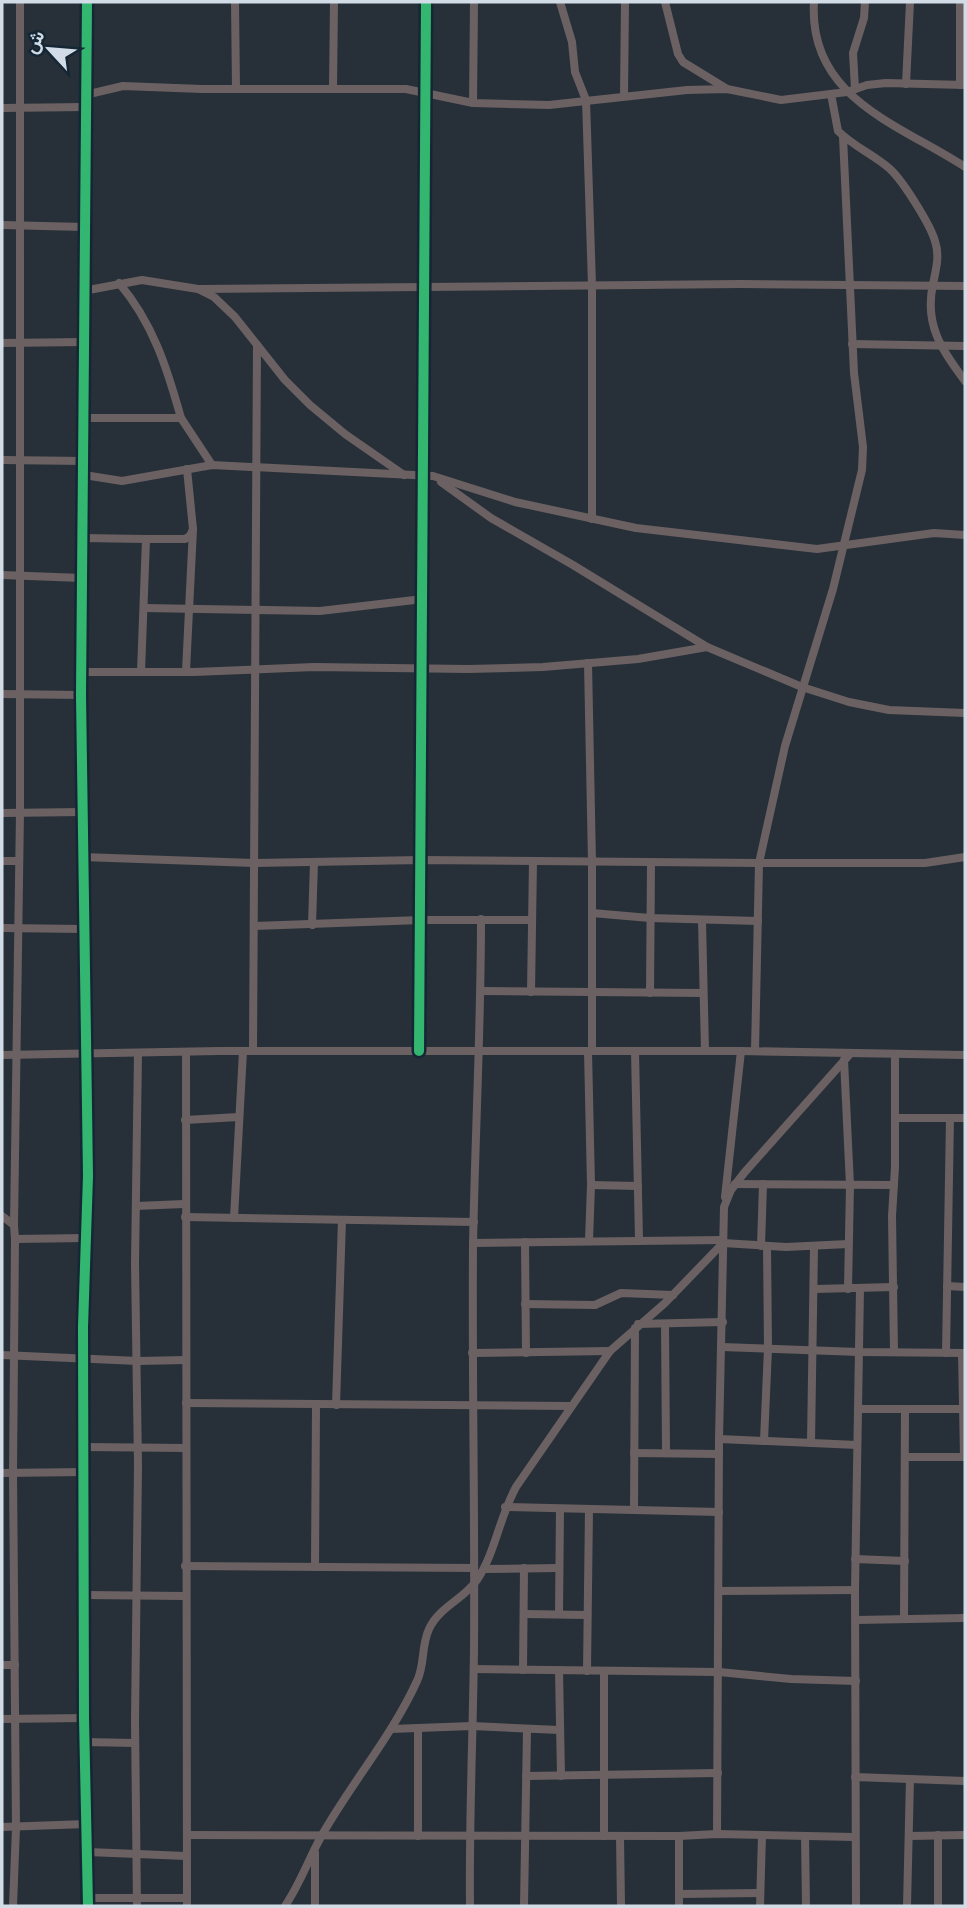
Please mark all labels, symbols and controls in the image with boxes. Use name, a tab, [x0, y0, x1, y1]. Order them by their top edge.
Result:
north arrow	[14, 14, 84, 84]
text: ش	[18, 26, 50, 57]

